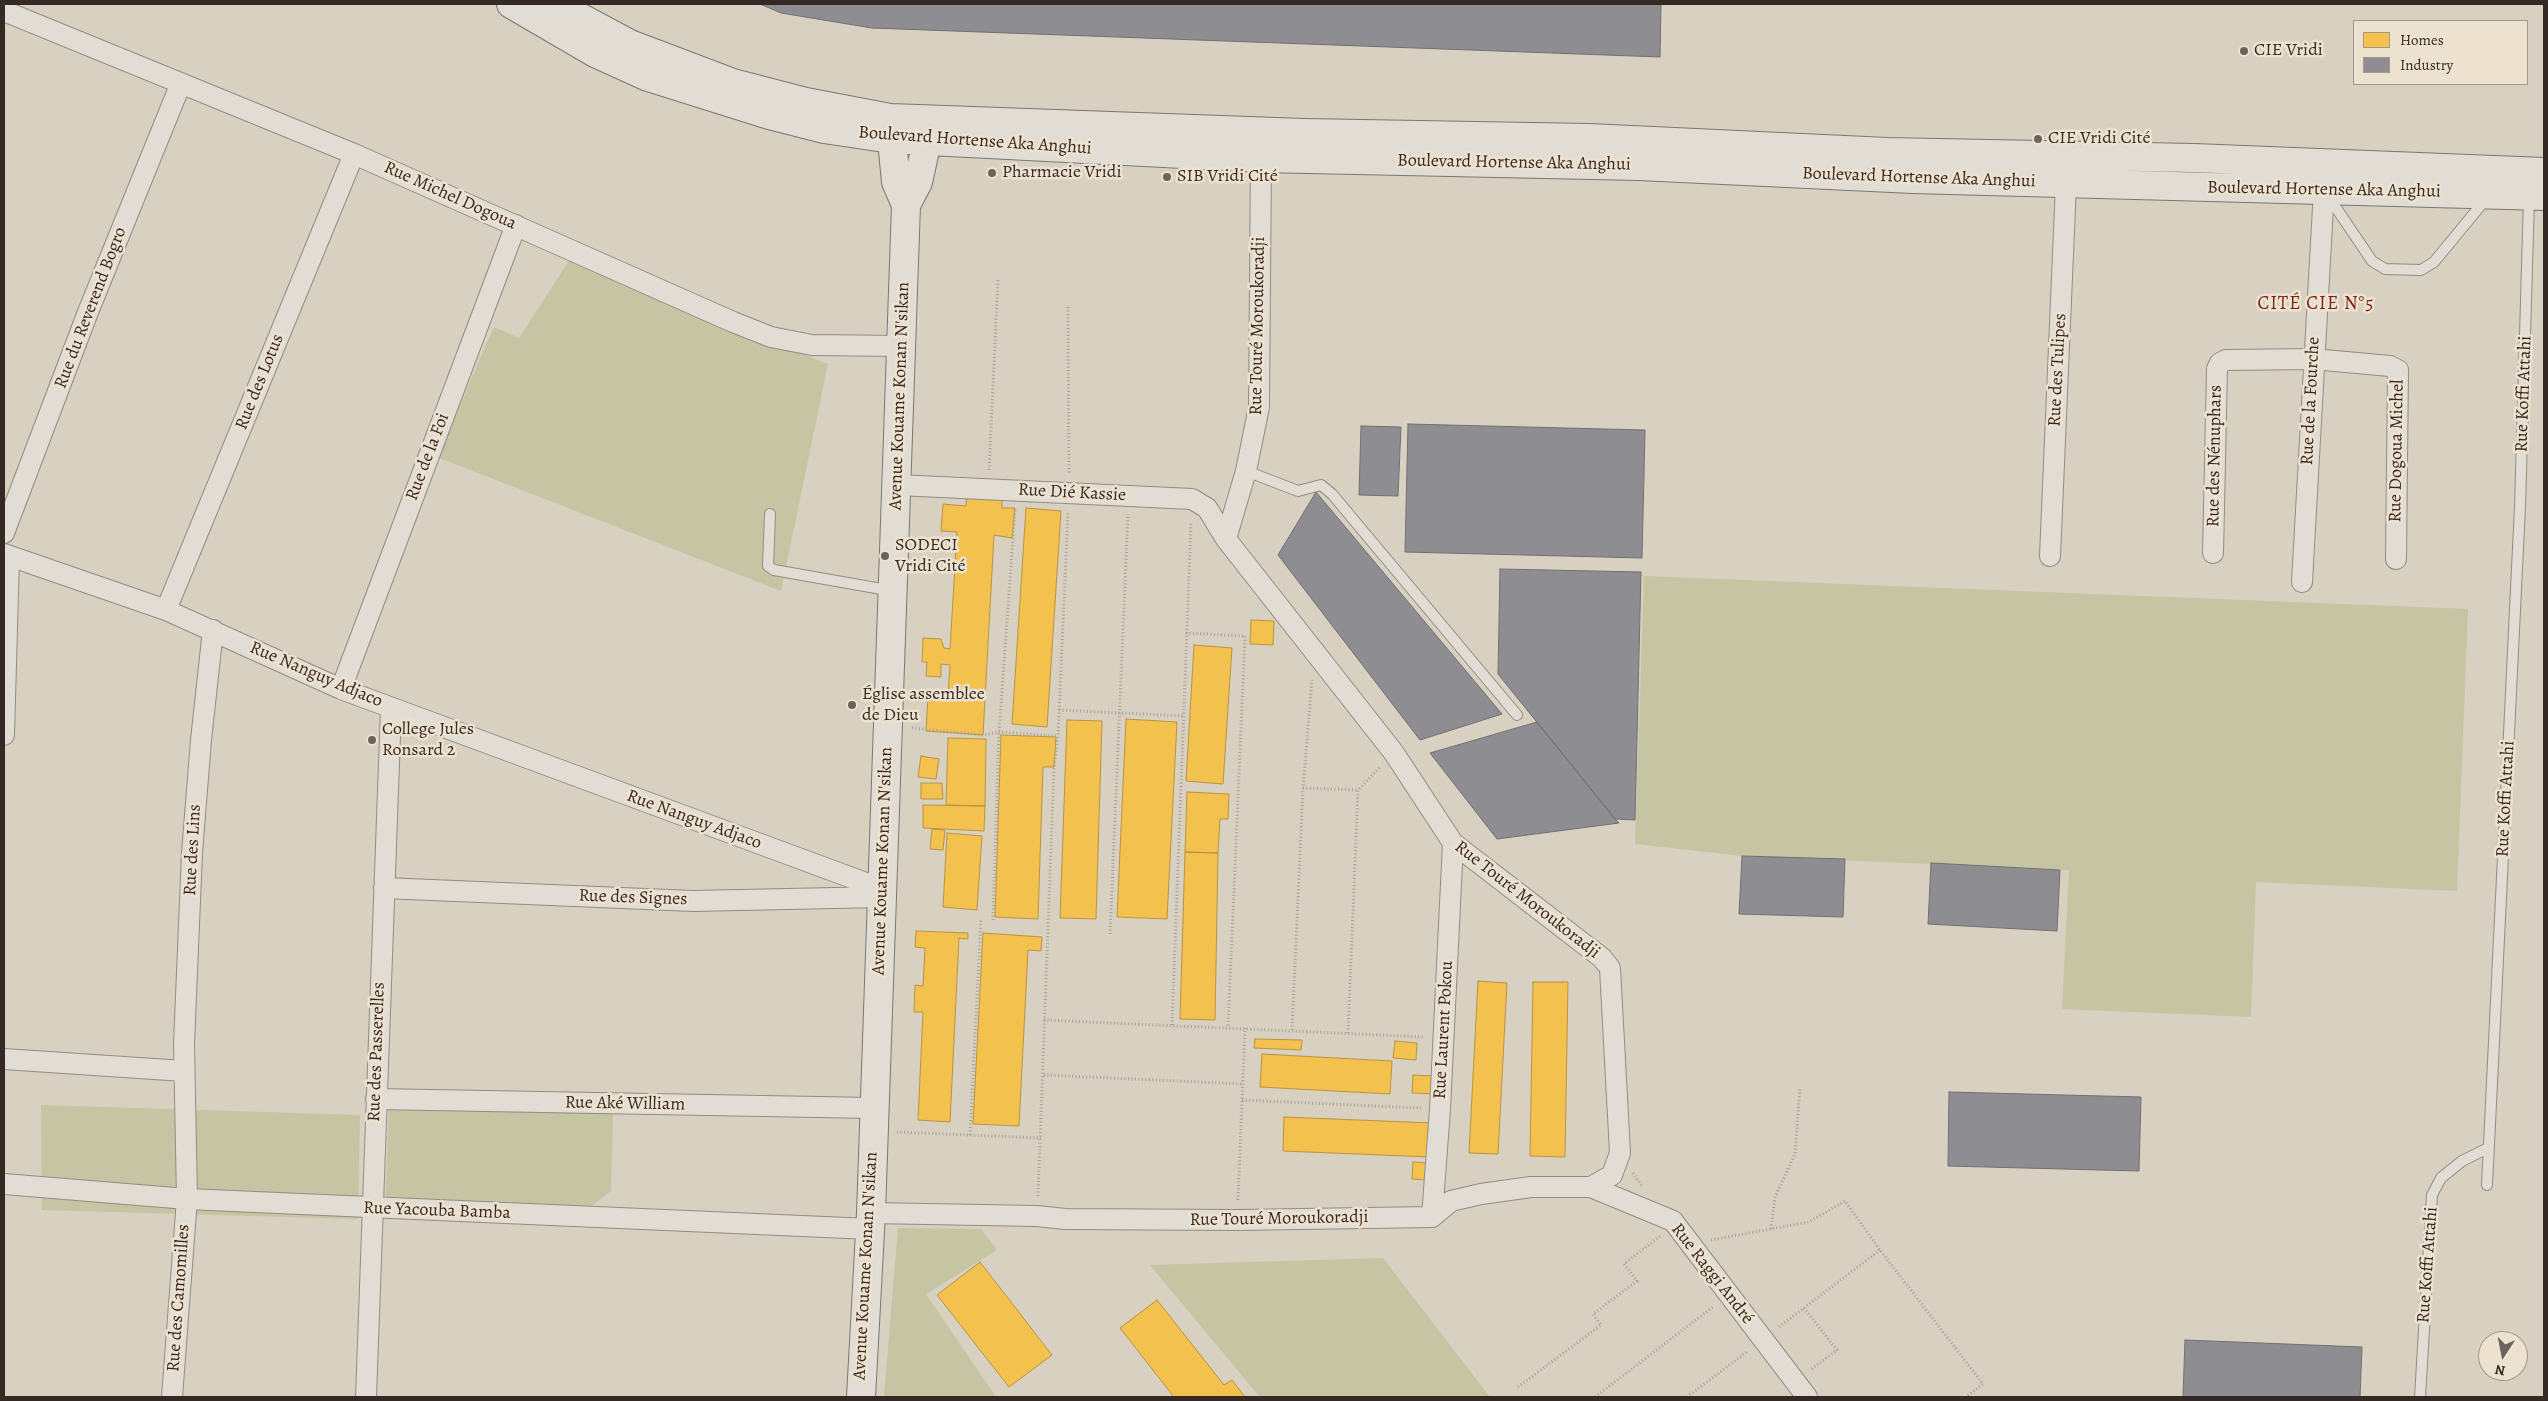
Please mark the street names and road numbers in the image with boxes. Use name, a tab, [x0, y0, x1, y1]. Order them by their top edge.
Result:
street label: Boulevard Hortense Aka Anghui	[858, 122, 1092, 160]
street label: Boulevard Hortense Aka Anghui	[1397, 150, 1631, 176]
street label: Rue Michel Dogoua	[380, 157, 520, 235]
street label: Boulevard Hortense Aka Anghui	[1802, 163, 2036, 193]
street label: Boulevard Hortense Aka Anghui	[2207, 177, 2441, 203]
street label: Rue du Reverend Bogro	[50, 224, 132, 392]
street label: Rue Touré Moroukoradji	[1246, 236, 1270, 416]
street label: Avenue Kouame Konan N'sikan	[885, 282, 915, 510]
street label: Rue des Tulipes	[2044, 313, 2072, 427]
street label: Rue des Lotus	[231, 331, 289, 433]
street label: Rue Koffi Attahi	[2511, 335, 2537, 453]
street label: Rue de la Fourche	[2297, 336, 2325, 466]
street label: Rue Dogoua Michel	[2385, 379, 2409, 523]
street label: Rue des Nénuphars	[2203, 385, 2227, 527]
street label: Rue de la Foi	[401, 410, 455, 504]
street label: Rue Dié Kassie	[1017, 479, 1127, 507]
street label: Rue Nanguy Adjaco	[246, 637, 386, 713]
street label: Rue Koffi Attahi	[2492, 740, 2520, 858]
street label: Avenue Kouame Konan N'sikan	[868, 747, 898, 975]
street label: Rue Nanguy Adjaco	[624, 786, 764, 854]
street label: Rue des Lins	[180, 804, 206, 896]
street label: Rue Touré Moroukoradji	[1450, 836, 1604, 964]
street label: Rue des Signes	[578, 885, 688, 911]
street label: Rue Laurent Pokou	[1430, 960, 1458, 1100]
street label: Rue des Passerelles	[364, 982, 390, 1122]
street label: Rue Aké William	[565, 1092, 685, 1116]
street label: Avenue Kouame Konan N'sikan	[849, 1151, 883, 1381]
street label: Rue Yacouba Bamba	[363, 1198, 511, 1224]
street label: Rue Koffi Attahi	[2413, 1206, 2443, 1324]
street label: Rue Touré Moroukoradji	[1189, 1207, 1369, 1231]
street label: Rue Raggi André	[1666, 1219, 1758, 1329]
street label: Rue des Camomilles	[163, 1223, 195, 1373]

